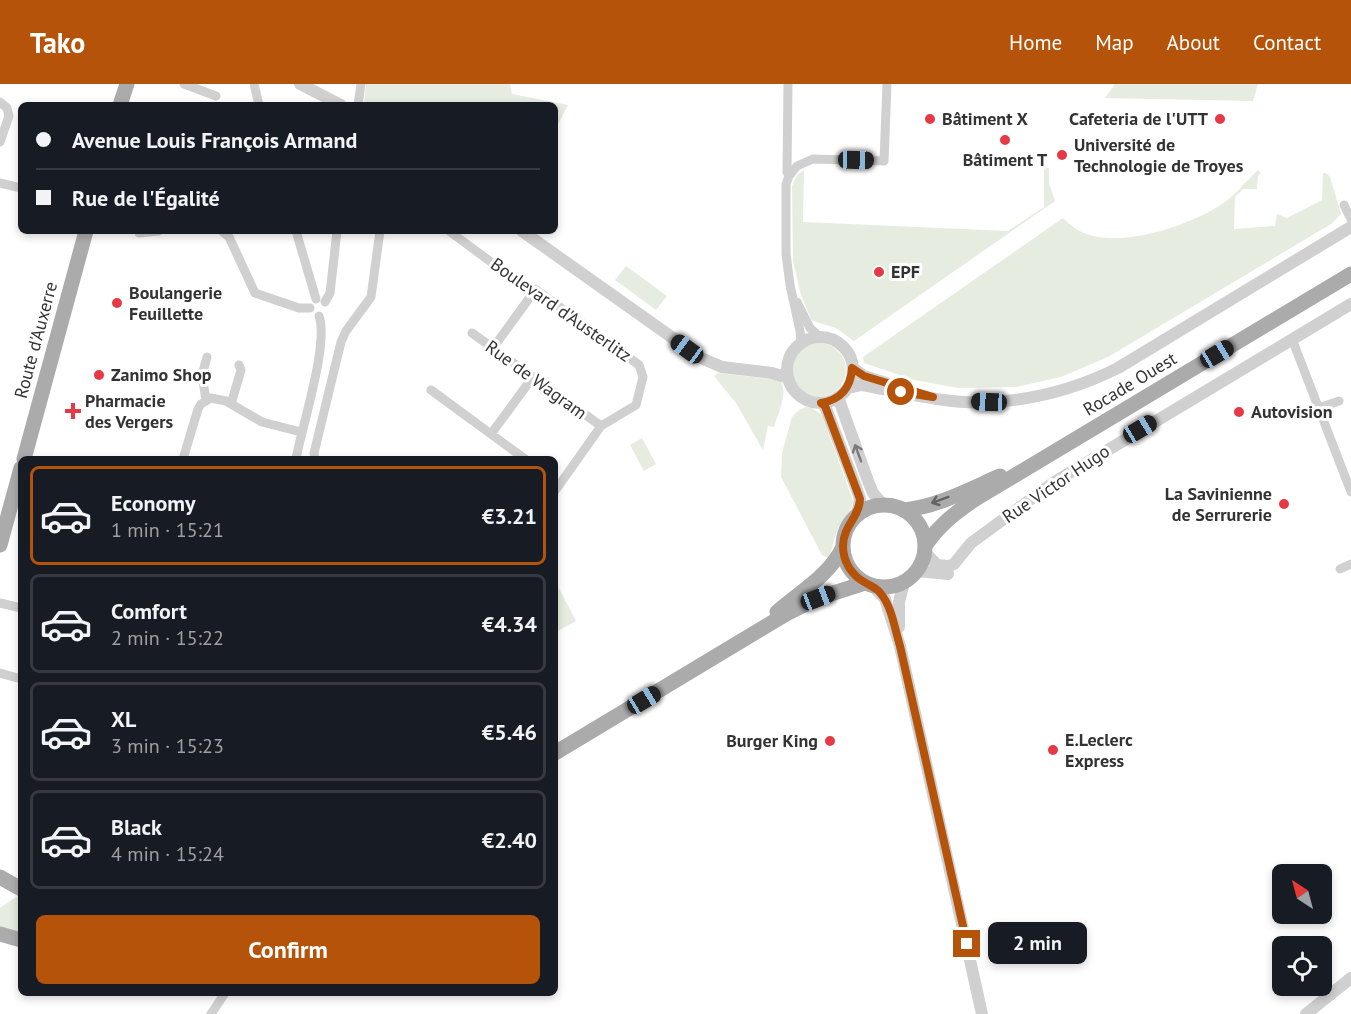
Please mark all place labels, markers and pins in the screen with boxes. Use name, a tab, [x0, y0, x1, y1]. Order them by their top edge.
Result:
place label: Bâtiment X	[942, 107, 1028, 130]
place label: Cafeteria de l'UTT	[1069, 107, 1209, 130]
marker: Bâtiment X	[923, 112, 937, 126]
marker: Cafeteria de l'UTT	[1213, 112, 1227, 126]
marker: Bâtiment T	[998, 133, 1012, 147]
place label: Université de Technologie de Troyes	[1074, 133, 1244, 177]
place label: Bâtiment T	[963, 148, 1048, 171]
marker: Université de Technologie de Troyes	[1055, 148, 1069, 162]
place label: EPF	[891, 260, 920, 283]
marker: EPF	[872, 265, 886, 279]
place label: Boulangerie Feuillette	[129, 281, 222, 325]
marker: Boulangerie Feuillette	[110, 296, 124, 310]
place label: Zanimo Shop	[111, 363, 212, 386]
marker: Zanimo Shop	[92, 368, 106, 382]
place label: Pharmacie des Vergers	[85, 389, 174, 433]
place label: Autovision	[1251, 400, 1333, 423]
marker: Pharmacie des Vergers	[66, 404, 80, 418]
marker: Autovision	[1232, 405, 1246, 419]
place label: La Savinienne de Serrurerie	[1165, 482, 1272, 526]
marker: La Savinienne de Serrurerie	[1277, 497, 1291, 511]
place label: E.Leclerc Express	[1065, 728, 1133, 772]
place label: Burger King	[726, 729, 818, 752]
marker: Burger King	[823, 734, 837, 748]
marker: E.Leclerc Express	[1046, 743, 1060, 757]

